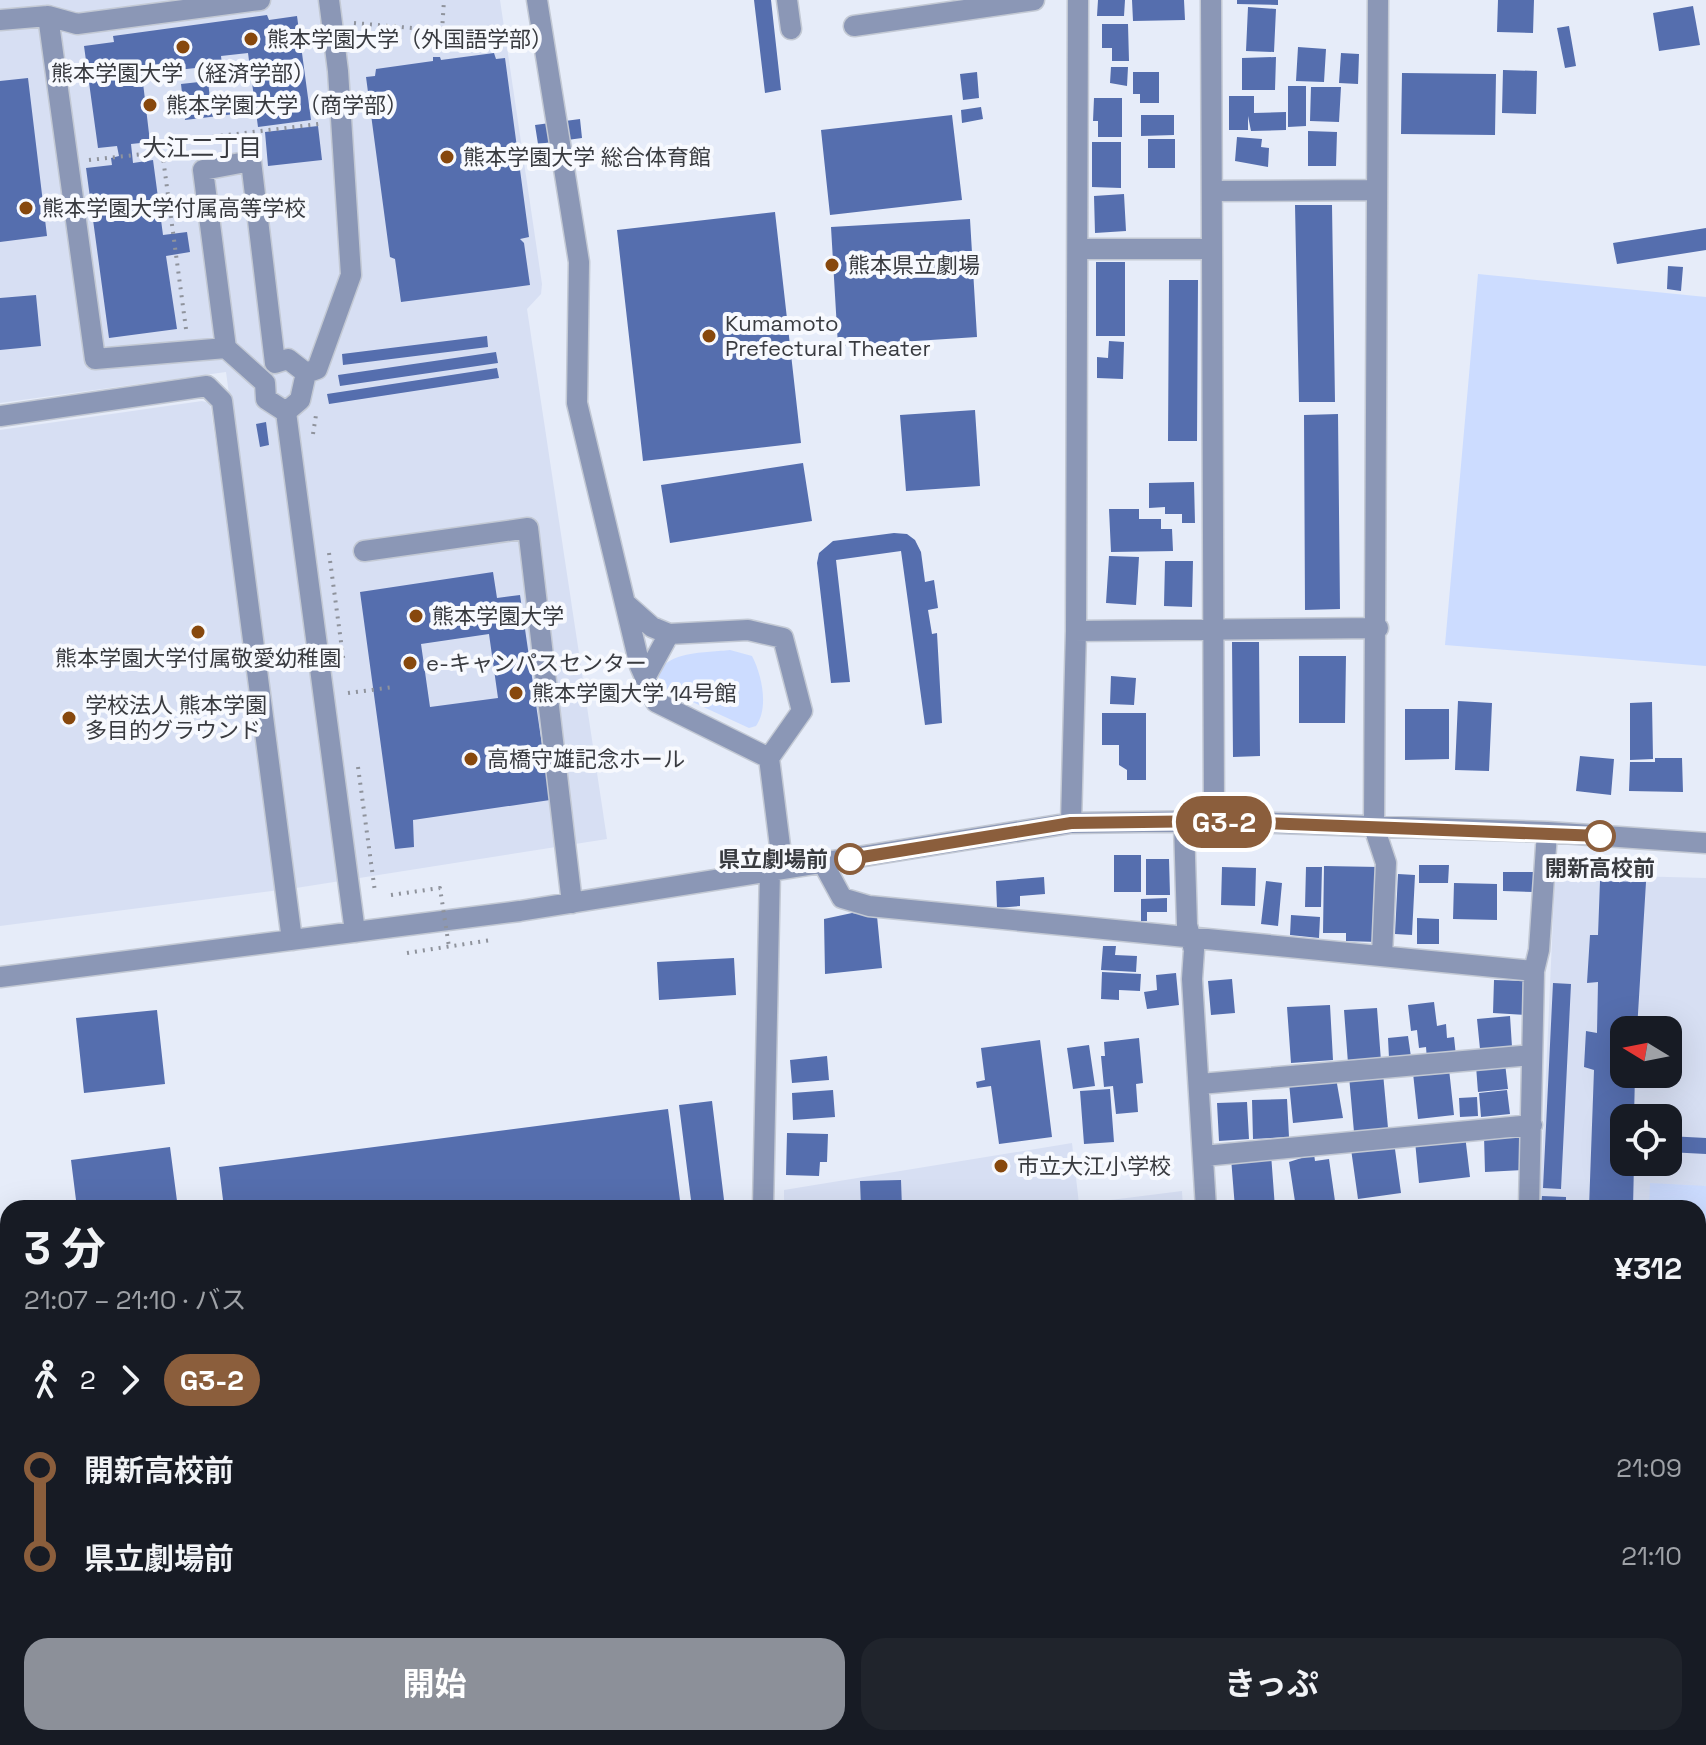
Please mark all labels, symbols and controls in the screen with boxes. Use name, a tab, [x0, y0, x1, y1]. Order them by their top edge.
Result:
place label: 熊本学園大学（外国語学部）	[267, 25, 553, 53]
marker: 熊本学園大学（外国語学部）	[242, 30, 260, 48]
marker: 熊本学園大学（経済学部）	[174, 38, 192, 56]
place label: 熊本学園大学（経済学部）	[51, 59, 315, 87]
place label: 熊本学園大学（商学部）	[166, 91, 408, 119]
marker: 熊本学園大学（商学部）	[141, 96, 159, 114]
district label: 大江二丁目	[142, 132, 262, 163]
place label: 熊本学園大学 総合体育館	[463, 143, 711, 171]
marker: 熊本学園大学 総合体育館	[438, 148, 456, 166]
place label: 熊本学園大学付属高等学校	[42, 194, 306, 222]
marker: 熊本学園大学付属高等学校	[17, 199, 35, 217]
place label: 熊本県立劇場	[848, 251, 980, 279]
marker: 熊本県立劇場	[823, 256, 841, 274]
place label: Kumamoto Prefectural Theater	[725, 309, 931, 362]
marker: Kumamoto Prefectural Theater	[700, 327, 718, 345]
place label: 熊本学園大学	[432, 602, 564, 630]
marker: 熊本学園大学	[407, 607, 425, 625]
marker: 熊本学園大学付属敬愛幼稚園	[189, 623, 207, 641]
place label: 熊本学園大学付属敬愛幼稚園	[55, 644, 341, 672]
place label: e-キャンパスセンター	[426, 649, 647, 677]
marker: e-キャンパスセンター	[401, 654, 419, 672]
place label: 熊本学園大学 14号館	[532, 679, 737, 707]
marker: 熊本学園大学 14号館	[507, 684, 525, 702]
place label: 学校法人 熊本学園 多目的グラウンド	[85, 691, 267, 744]
marker: 学校法人 熊本学園 多目的グラウンド	[60, 709, 78, 727]
place label: 高橋守雄記念ホール	[487, 745, 685, 773]
marker: 高橋守雄記念ホール	[462, 750, 480, 768]
line badge: G3-2	[1168, 796, 1280, 848]
text: G3-2	[1192, 804, 1256, 840]
marker: 開新高校前	[1585, 821, 1615, 851]
marker: 県立劇場前	[835, 844, 865, 874]
place label: 県立劇場前	[718, 845, 828, 873]
place label: 開新高校前	[1545, 854, 1655, 882]
north arrow	[1610, 1016, 1682, 1088]
map controls	[1610, 1016, 1682, 1176]
button: locate	[1610, 1104, 1682, 1176]
place label: 市立大江小学校	[1017, 1152, 1171, 1180]
marker: 市立大江小学校	[992, 1157, 1010, 1175]
text: 3 分	[24, 1221, 106, 1277]
text: ¥312	[1614, 1249, 1682, 1288]
text: 21:07 – 21:10 · バス	[24, 1283, 247, 1317]
icon: walk	[24, 1358, 68, 1402]
icon: forward	[108, 1358, 152, 1402]
text: G3-2	[180, 1362, 244, 1398]
text: 2	[80, 1363, 96, 1397]
text: 開新高校前	[84, 1451, 234, 1490]
text: 21:09	[1616, 1451, 1682, 1485]
text: 県立劇場前	[84, 1539, 234, 1578]
text: 21:10	[1621, 1539, 1682, 1573]
button: 開始	[24, 1638, 845, 1730]
button: きっぷ	[861, 1638, 1682, 1730]

